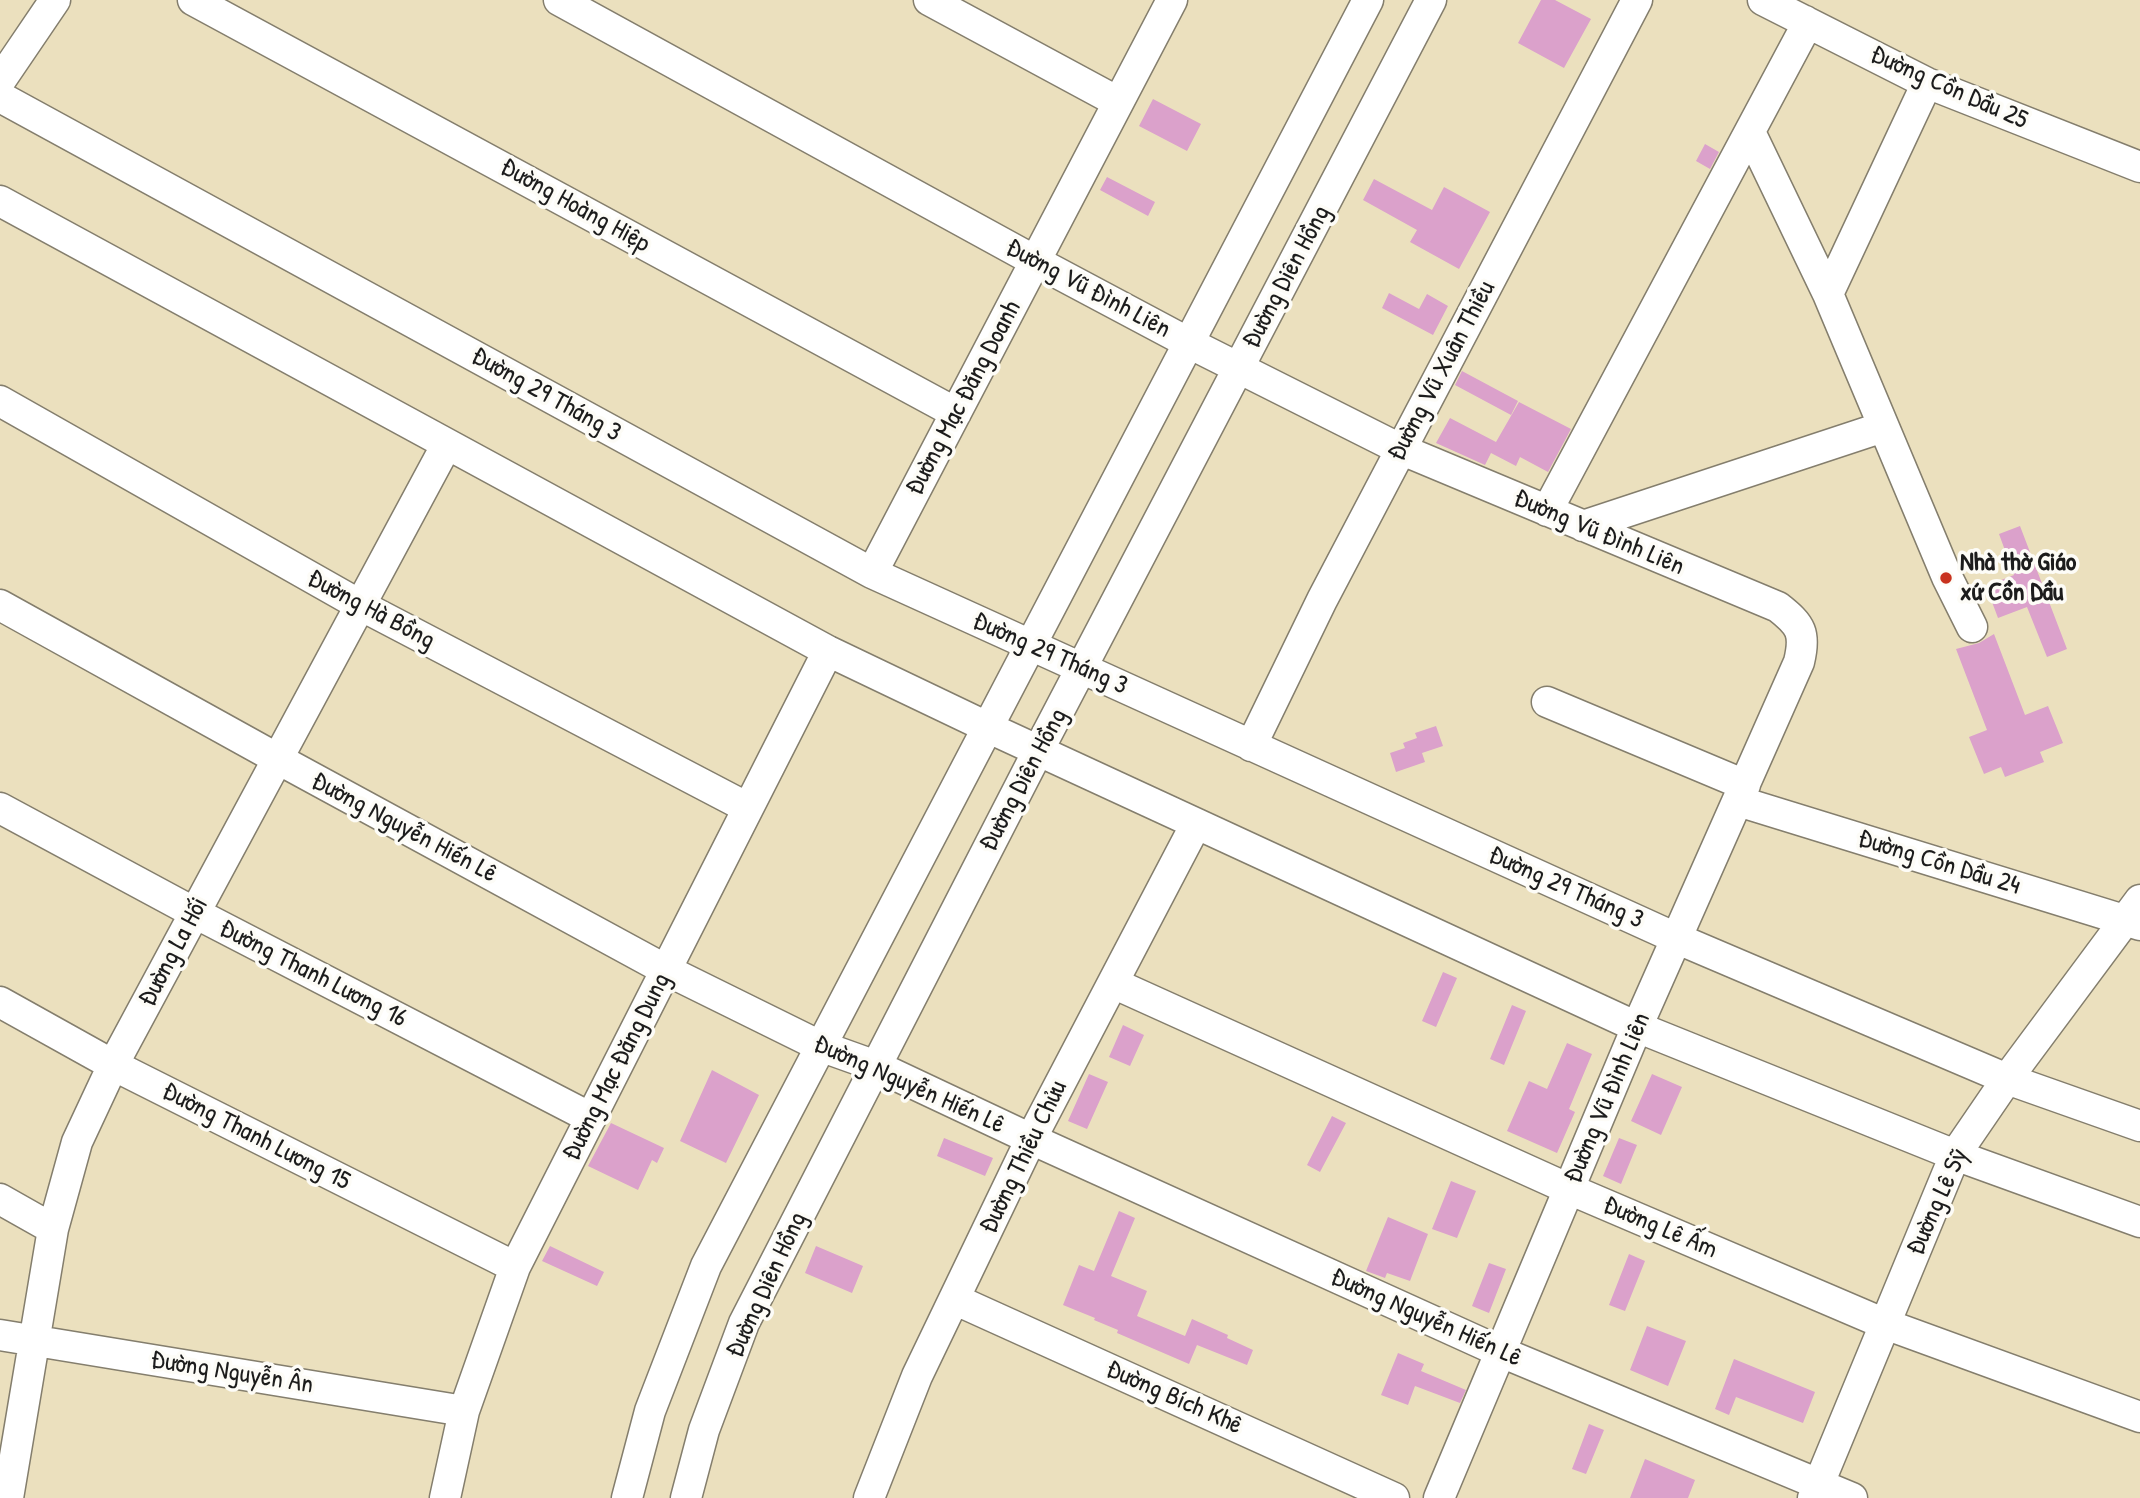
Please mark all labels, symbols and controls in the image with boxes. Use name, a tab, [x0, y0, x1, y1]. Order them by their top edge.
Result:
street label: Đường Cồn Dầu 25	[1865, 39, 2033, 137]
street label: Đường Hoàng Hiệp	[495, 152, 655, 260]
street label: Đường Diên Hồng	[1236, 200, 1338, 354]
street label: Đường Vũ Đình Liên	[1000, 233, 1176, 345]
street label: Đường Vũ Xuân Thiều	[1381, 276, 1503, 466]
street label: Đường Mạc Đăng Doanh	[900, 295, 1028, 501]
street label: Đường 29 Tháng 3	[466, 341, 626, 449]
street label: Đường Vũ Đình Liên	[1509, 483, 1689, 583]
place label: Nhà thờ Giáo xứ Cồn Dầu	[1960, 547, 2076, 608]
street label: Đường Hà Bồng	[302, 563, 440, 657]
marker: Nhà thờ Giáo xứ Cồn Dầu	[1938, 570, 1954, 586]
street label: Đường 29 Tháng 3	[968, 606, 1132, 702]
street label: Đường Diên Hồng	[973, 703, 1075, 857]
street label: Đường Nguyễn Hiến Lê	[306, 766, 502, 890]
street label: Đường Cồn Dầu 24	[1854, 824, 2024, 902]
street label: Đường 29 Tháng 3	[1484, 840, 1648, 936]
street label: Đường La Hối	[132, 892, 216, 1012]
street label: Đường Thanh Lương 16	[214, 913, 412, 1035]
street label: Đường Mạc Đăng Dung	[556, 968, 678, 1166]
street label: Đường Vũ Đình Liên	[1558, 1008, 1658, 1188]
street label: Đường Nguyễn Hiến Lê	[809, 1029, 1009, 1141]
street label: Đường Thanh Lương 15	[157, 1076, 355, 1198]
street label: Đường Thiều Chửu	[974, 1076, 1074, 1238]
street label: Đường Lê Sỹ	[1901, 1144, 1975, 1260]
street label: Đường Lê Ấm	[1598, 1190, 1722, 1266]
street label: Đường Diên Hồng	[720, 1207, 814, 1363]
street label: Đường Nguyễn Hiến Lê	[1326, 1262, 1526, 1374]
street label: Đường Nguyễn Ân	[149, 1345, 315, 1401]
street label: Đường Bích Khê	[1101, 1354, 1247, 1442]

